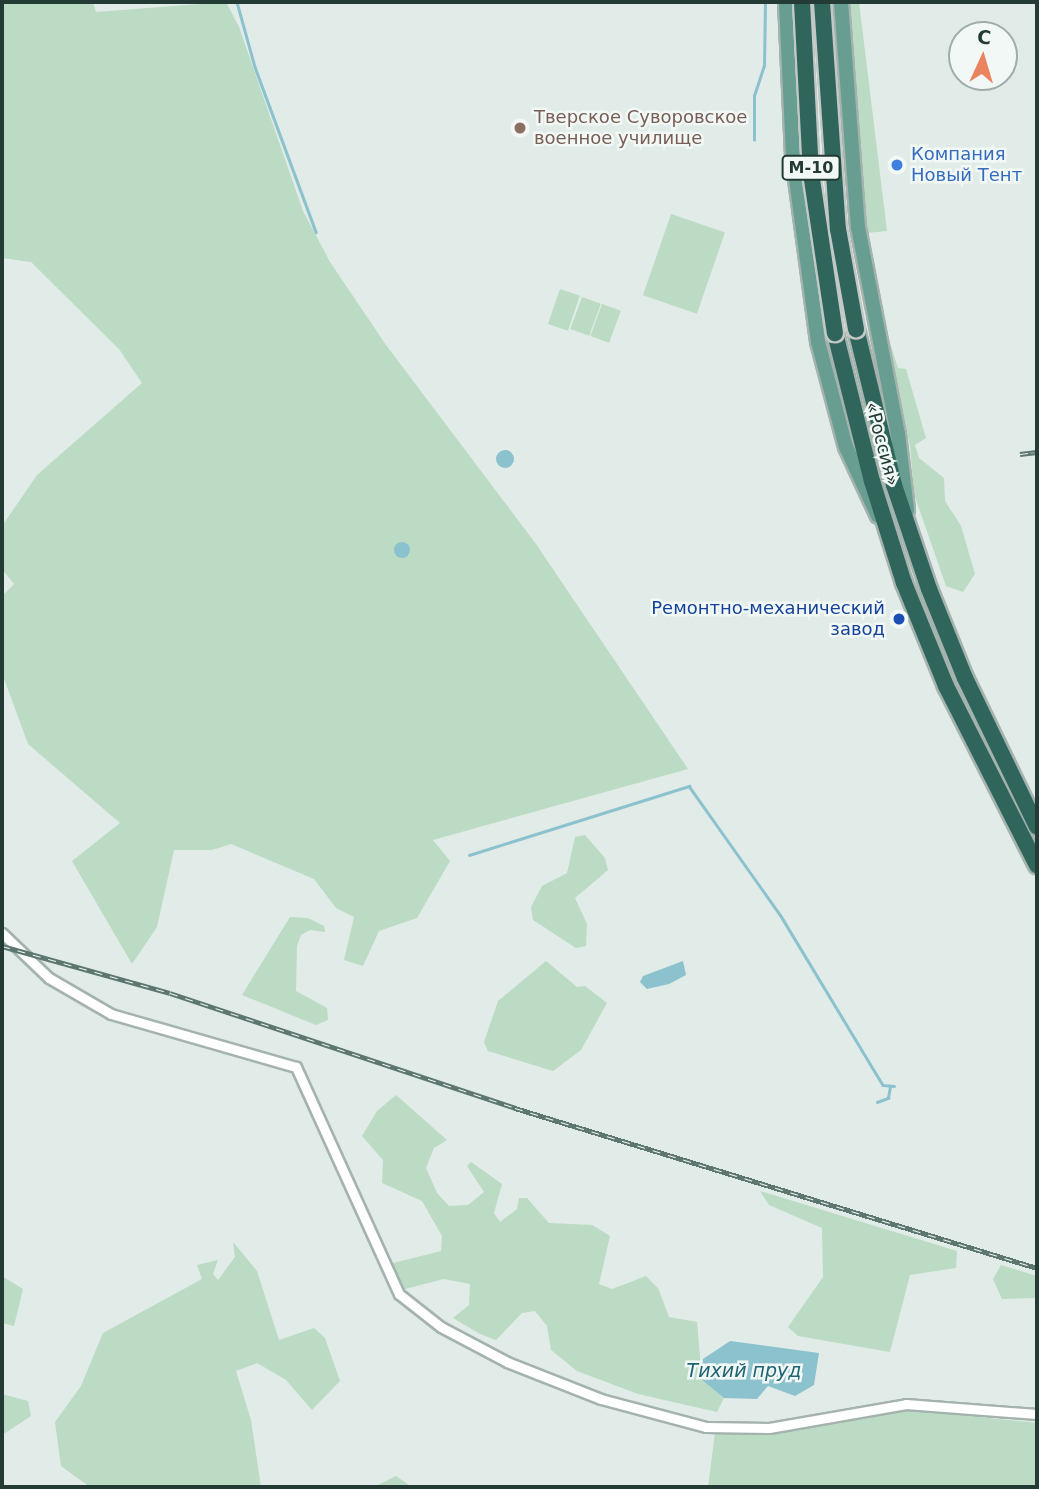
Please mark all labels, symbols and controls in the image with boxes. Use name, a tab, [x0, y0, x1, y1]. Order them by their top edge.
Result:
north arrow	[948, 21, 1018, 91]
text: С	[977, 26, 992, 49]
place label: Тверское Суворовское военное училище	[534, 107, 747, 150]
marker: Тверское Суворовское военное училище	[512, 120, 528, 136]
place label: Компания Новый Тент	[911, 144, 1022, 186]
road number: М-10	[781, 156, 841, 180]
marker: Компания Новый Тент	[889, 157, 905, 173]
street label: «Россия»	[860, 400, 904, 488]
place label: Ремонтно-механический завод	[651, 598, 885, 640]
marker: Ремонтно-механический завод	[891, 611, 907, 627]
water label: Тихий пруд	[687, 1360, 801, 1382]

